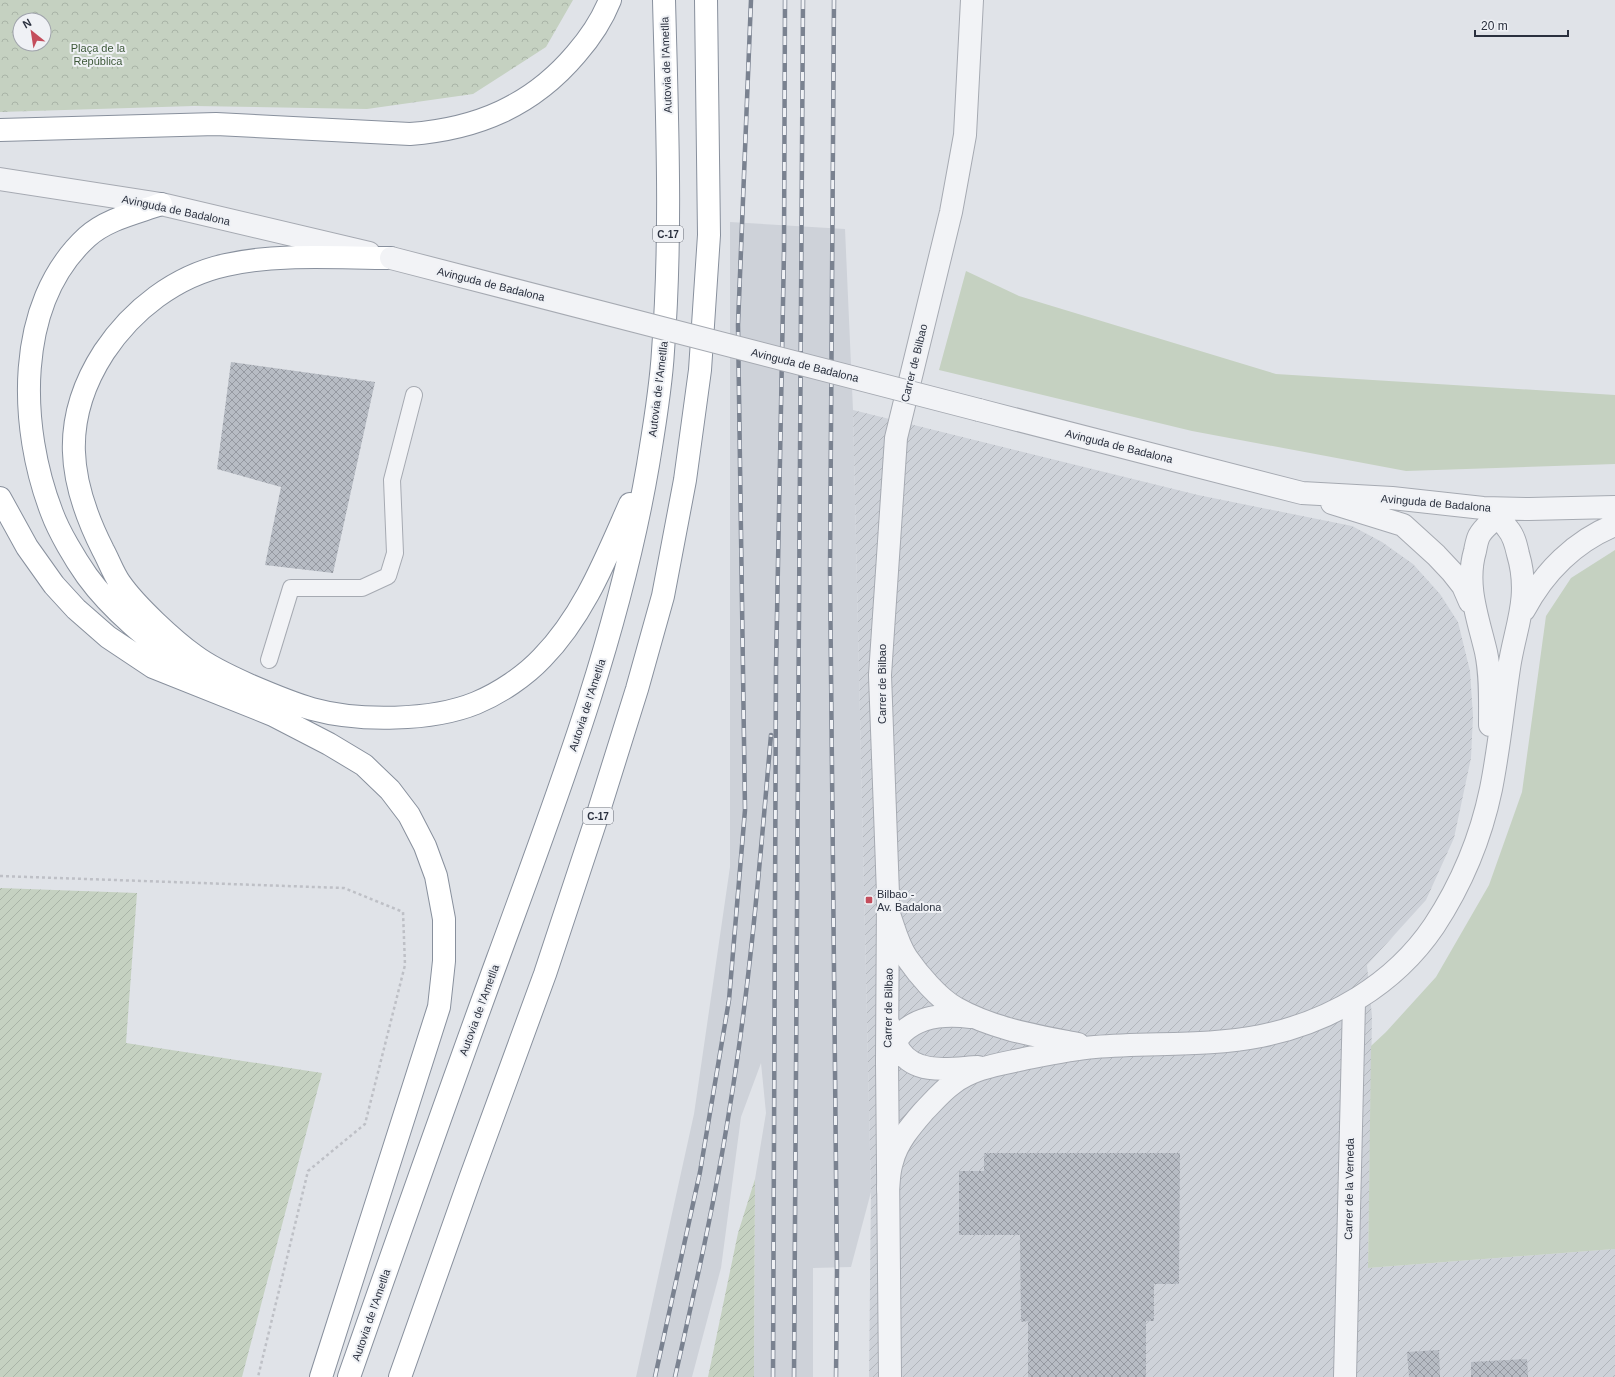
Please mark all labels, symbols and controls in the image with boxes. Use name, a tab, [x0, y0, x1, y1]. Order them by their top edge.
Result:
north arrow	[12, 12, 52, 52]
scale bar	[1475, 12, 1568, 38]
text: N	[21, 16, 33, 31]
street label: Autovia de l'Ametlla	[658, 16, 674, 113]
text: 20 m	[1481, 19, 1508, 33]
park label: Plaça de la República	[71, 42, 126, 67]
street label: Avinguda de Badalona	[121, 193, 232, 228]
road number: C-17	[653, 226, 683, 242]
street label: Avinguda de Badalona	[436, 265, 547, 303]
street label: Carrer de Bilbao	[898, 323, 930, 403]
street label: Autovia de l'Ametlla	[646, 340, 670, 438]
street label: Avinguda de Badalona	[750, 346, 861, 384]
street label: Avinguda de Badalona	[1064, 427, 1175, 465]
street label: Avinguda de Badalona	[1380, 492, 1492, 514]
street label: Carrer de Bilbao	[876, 644, 888, 724]
street label: Autovia de l'Ametlla	[566, 657, 608, 753]
road number: C-17	[583, 808, 613, 824]
place label: Bilbao - Av. Badalona	[877, 888, 942, 913]
marker: Bilbao - Av. Badalona	[864, 895, 874, 905]
street label: Autovia de l'Ametlla	[457, 962, 501, 1057]
street label: Carrer de Bilbao	[881, 968, 895, 1048]
street label: Carrer de la Verneda	[1342, 1137, 1356, 1240]
street label: Autovia de l'Ametlla	[350, 1267, 393, 1362]

